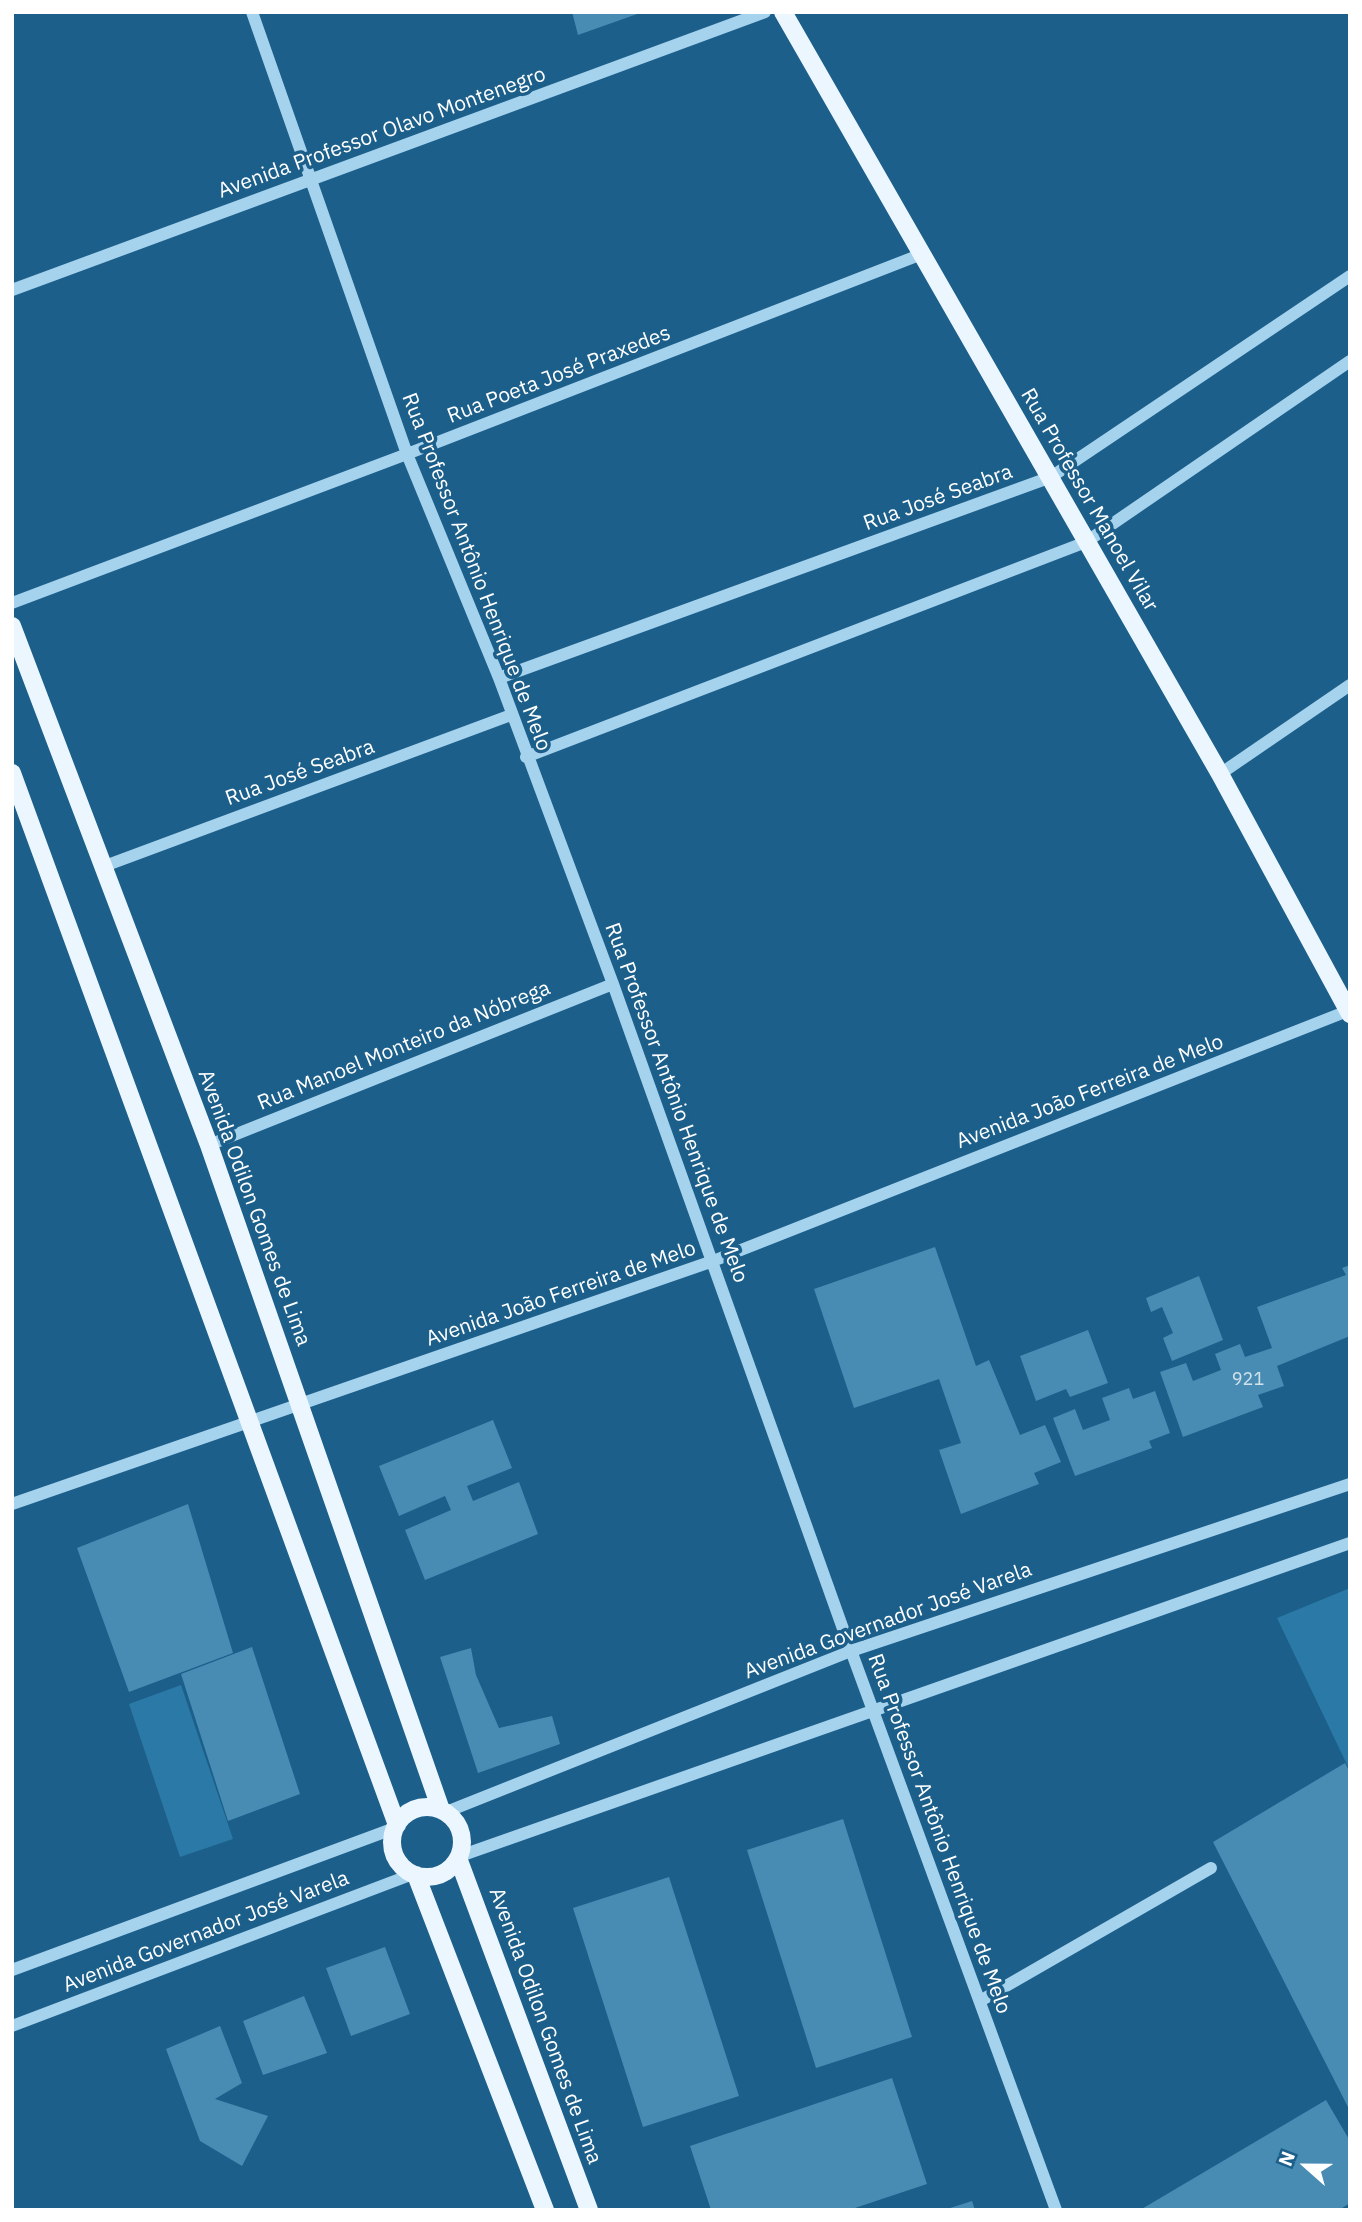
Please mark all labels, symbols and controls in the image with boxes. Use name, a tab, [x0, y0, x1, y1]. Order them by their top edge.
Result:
street label: Avenida Professor Olavo Montenegro	[215, 62, 549, 204]
street label: Rua Poeta José Praxedes	[444, 321, 674, 429]
street label: Rua Professor Manoel Vilar	[1015, 384, 1163, 616]
street label: Rua Professor Antônio Henrique de Melo	[396, 390, 556, 754]
street label: Rua José Seabra	[860, 459, 1016, 537]
street label: Rua José Seabra	[222, 734, 378, 812]
street label: Rua Professor Antônio Henrique de Melo	[599, 920, 753, 1286]
street label: Rua Manoel Monteiro da Nóbrega	[254, 976, 554, 1116]
street label: Avenida João Ferreira de Melo	[953, 1029, 1227, 1155]
street label: Avenida Odilon Gomes de Lima	[192, 1066, 316, 1350]
street label: Avenida João Ferreira de Melo	[423, 1236, 699, 1352]
house number: 921	[1232, 1369, 1264, 1391]
street label: Avenida Governador José Varela	[741, 1557, 1035, 1685]
street label: Rua Professor Antônio Henrique de Melo	[862, 1651, 1016, 2017]
street label: Avenida Governador José Varela	[59, 1866, 353, 1998]
street label: Avenida Odilon Gomes de Lima	[483, 1884, 607, 2168]
north arrow	[1271, 2131, 1341, 2201]
text: N	[1273, 2148, 1300, 2169]

